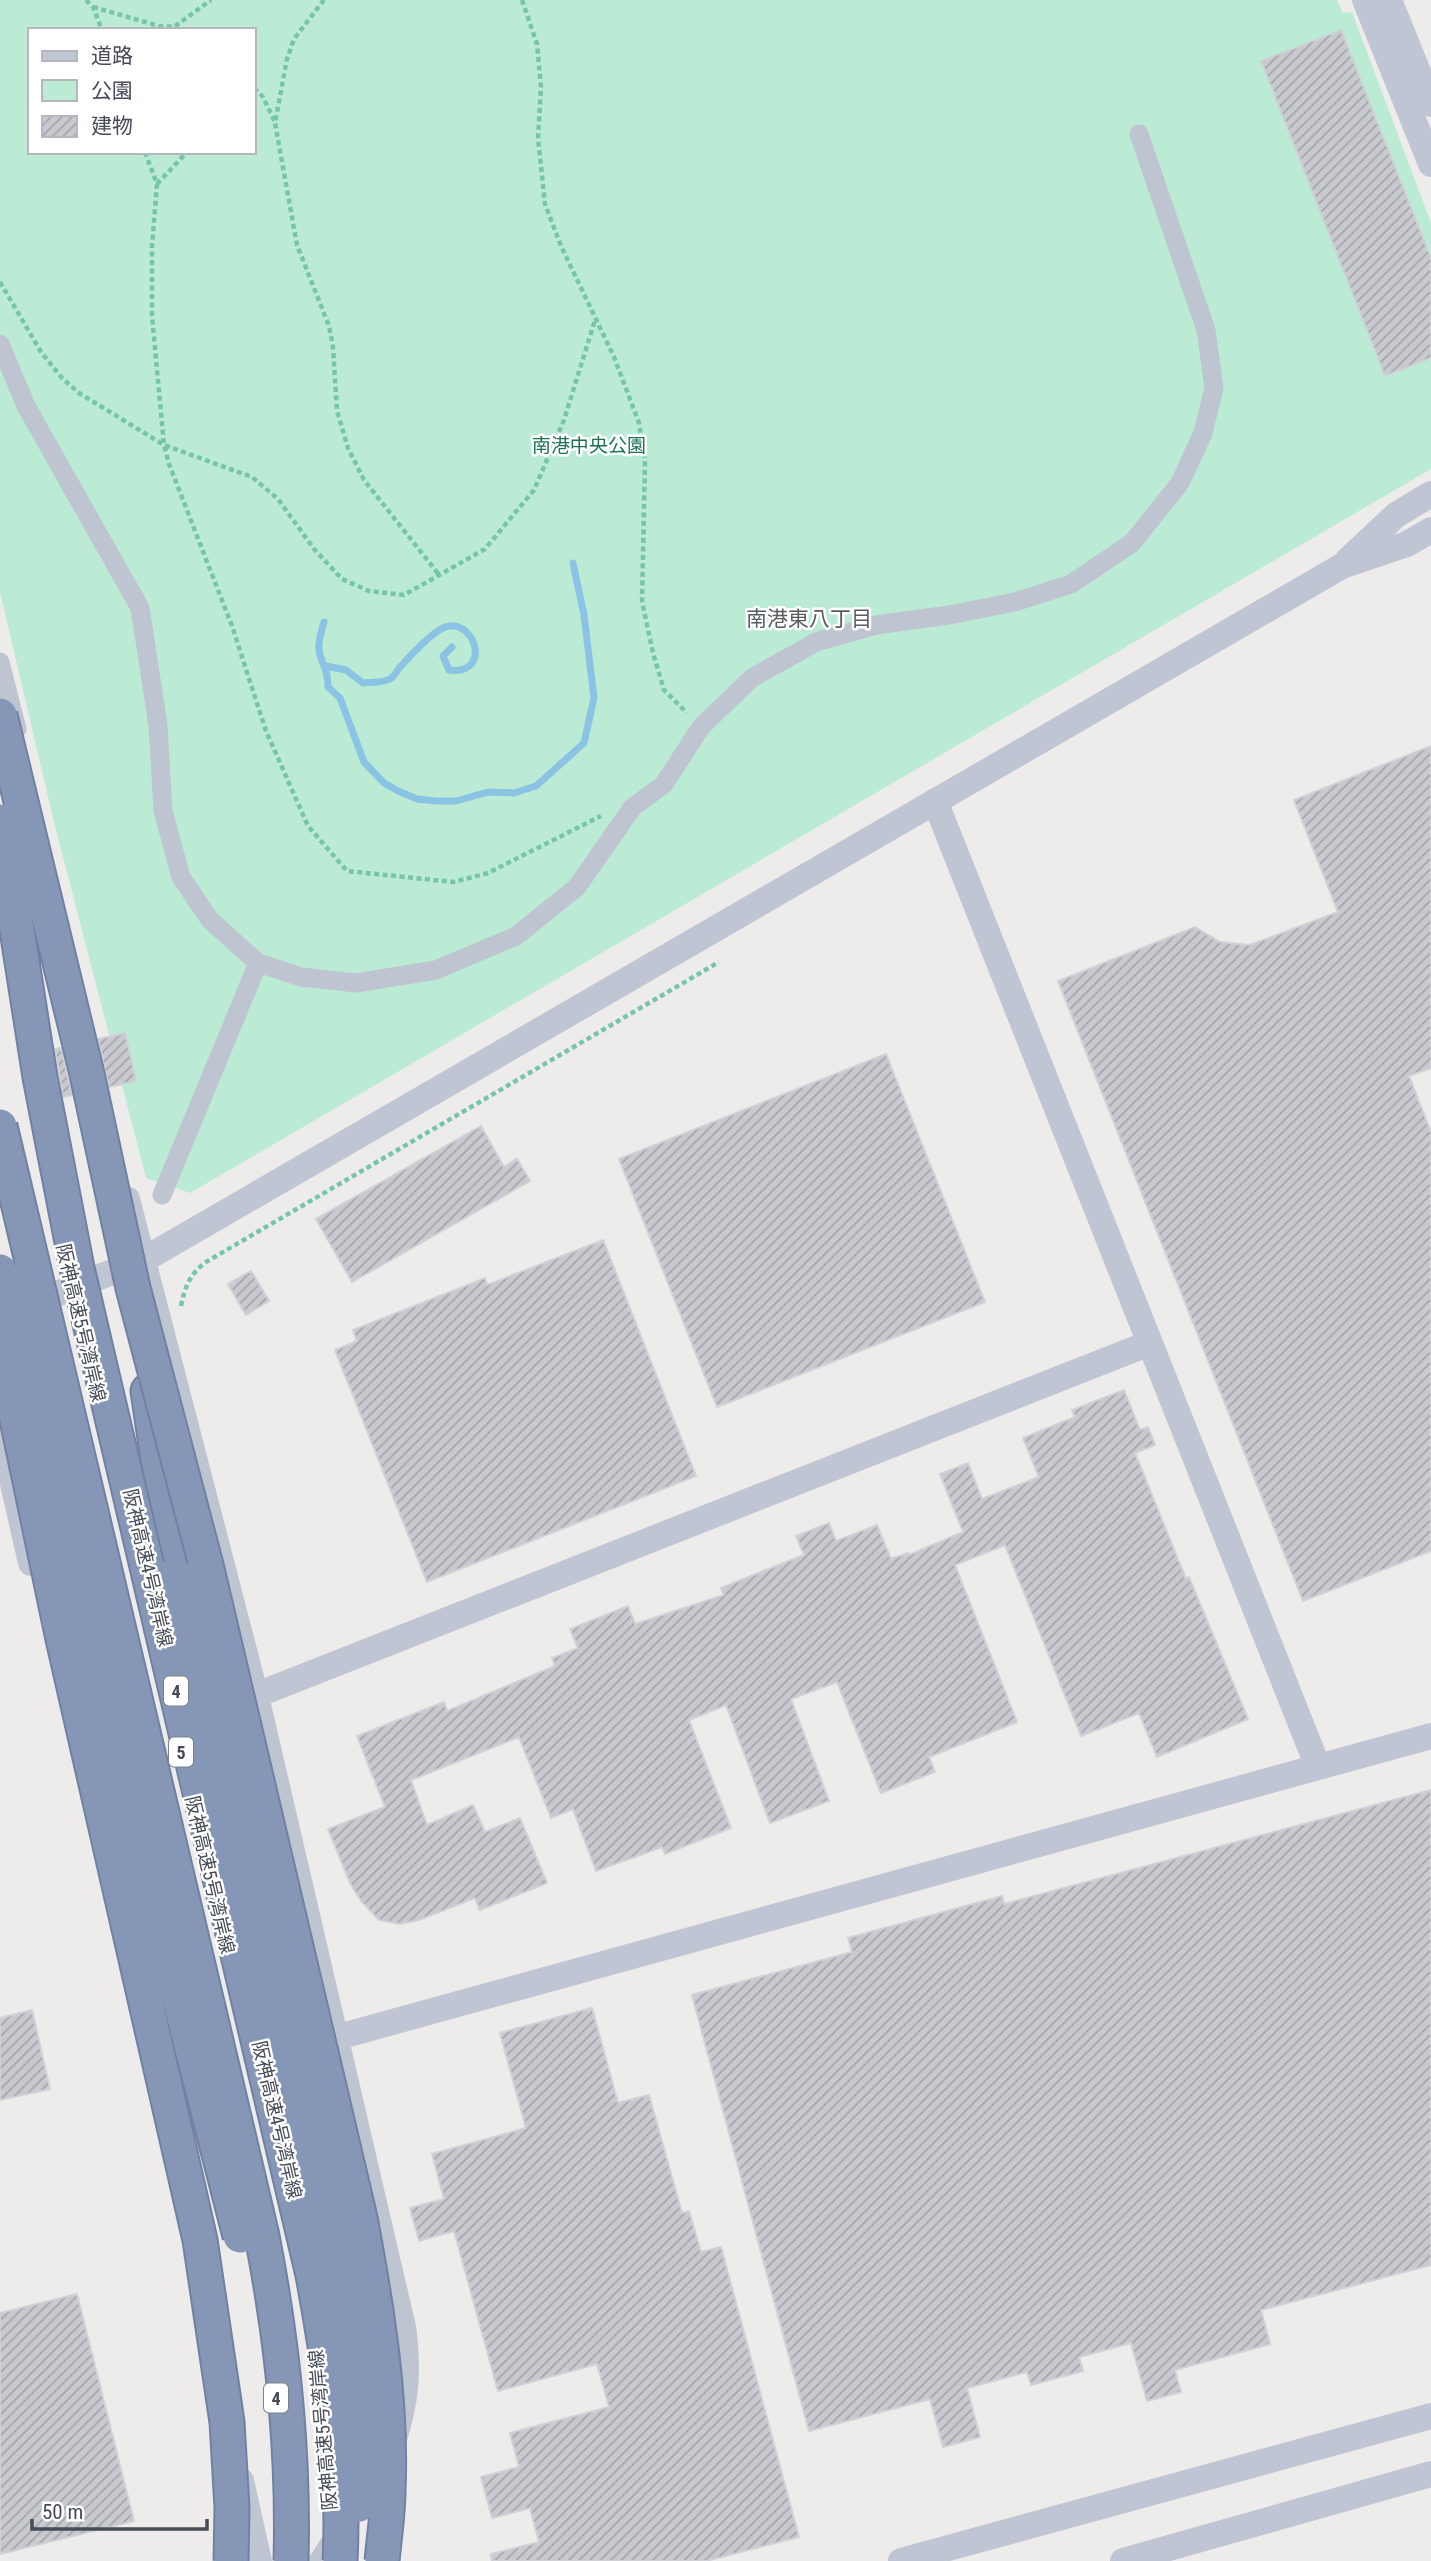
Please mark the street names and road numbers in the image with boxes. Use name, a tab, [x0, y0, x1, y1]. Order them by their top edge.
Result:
street label: 阪神高速5号湾岸線	[52, 1242, 110, 1404]
street label: 阪神高速4号湾岸線	[119, 1487, 177, 1649]
road number: 4	[164, 1676, 188, 1706]
road number: 5	[169, 1737, 193, 1766]
street label: 阪神高速5号湾岸線	[181, 1794, 239, 1956]
street label: 阪神高速4号湾岸線	[248, 2039, 306, 2201]
street label: 阪神高速5号湾岸線	[305, 2349, 341, 2511]
road number: 4	[264, 2384, 288, 2412]

